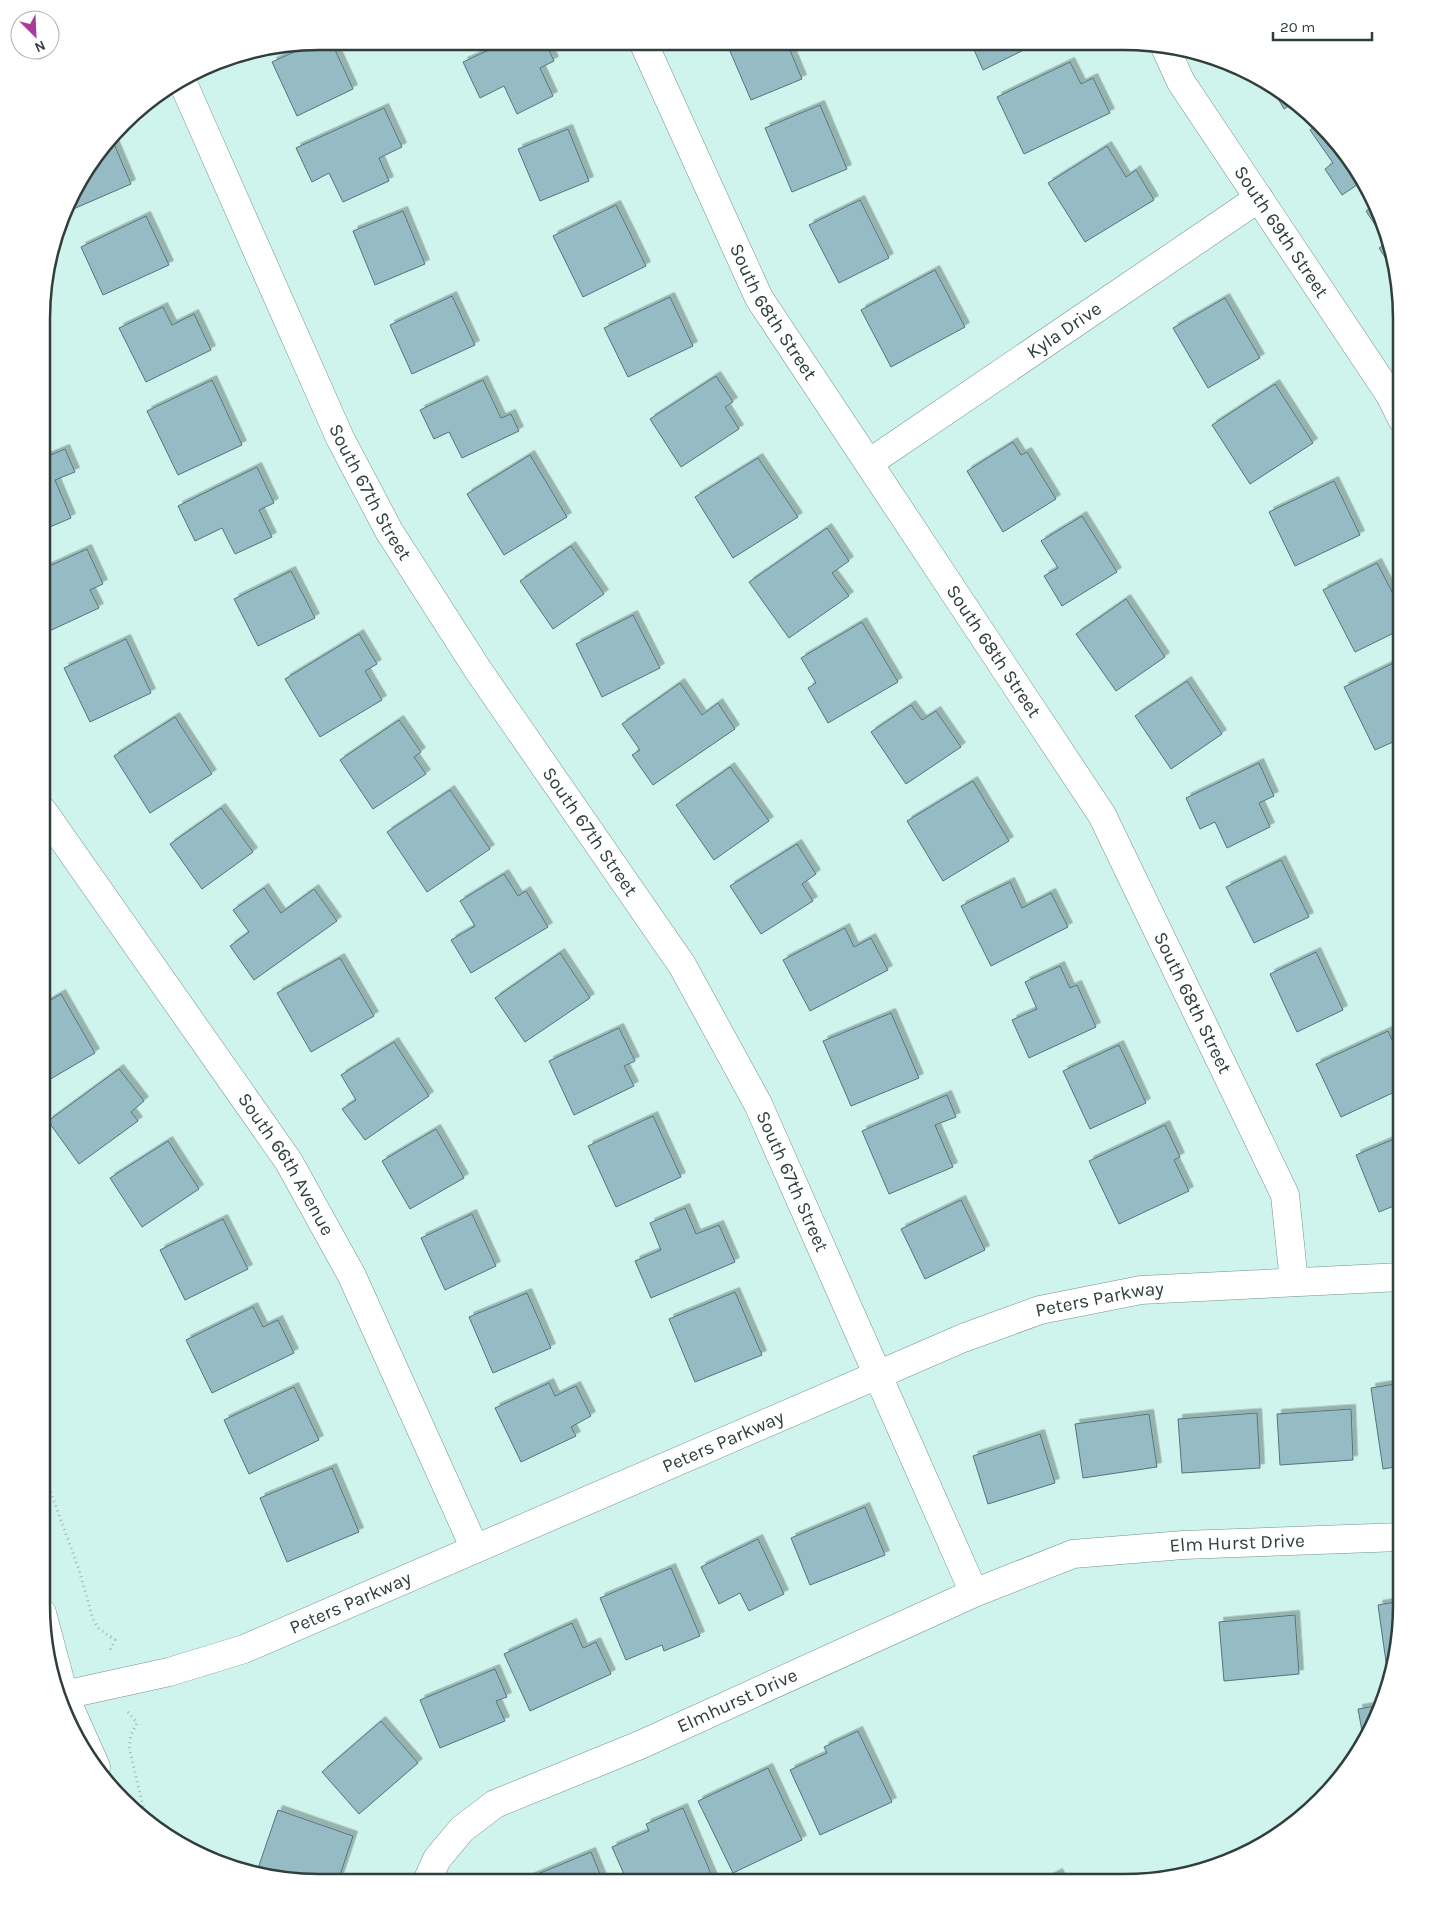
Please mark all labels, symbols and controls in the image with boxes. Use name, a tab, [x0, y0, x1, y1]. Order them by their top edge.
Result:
north arrow	[10, 10, 60, 60]
scale bar	[1273, 10, 1372, 42]
text: 20 m	[1280, 18, 1315, 36]
text: N	[32, 37, 48, 56]
street label: South 69th Street	[1229, 162, 1333, 302]
street label: South 68th Street	[725, 240, 821, 384]
street label: Kyla Drive	[1023, 297, 1106, 363]
street label: South 67th Street	[324, 421, 416, 564]
street label: South 68th Street	[942, 581, 1045, 722]
street label: South 67th Street	[538, 763, 642, 900]
street label: South 68th Street	[1149, 928, 1236, 1077]
street label: South 66th Avenue	[233, 1089, 338, 1239]
street label: South 67th Street	[751, 1108, 833, 1255]
street label: Peters Parkway	[1034, 1278, 1165, 1322]
street label: Peters Parkway	[659, 1406, 787, 1478]
street label: Elm Hurst Drive	[1169, 1530, 1305, 1557]
street label: Peters Parkway	[286, 1567, 415, 1639]
street label: Elmhurst Drive	[674, 1664, 801, 1738]

